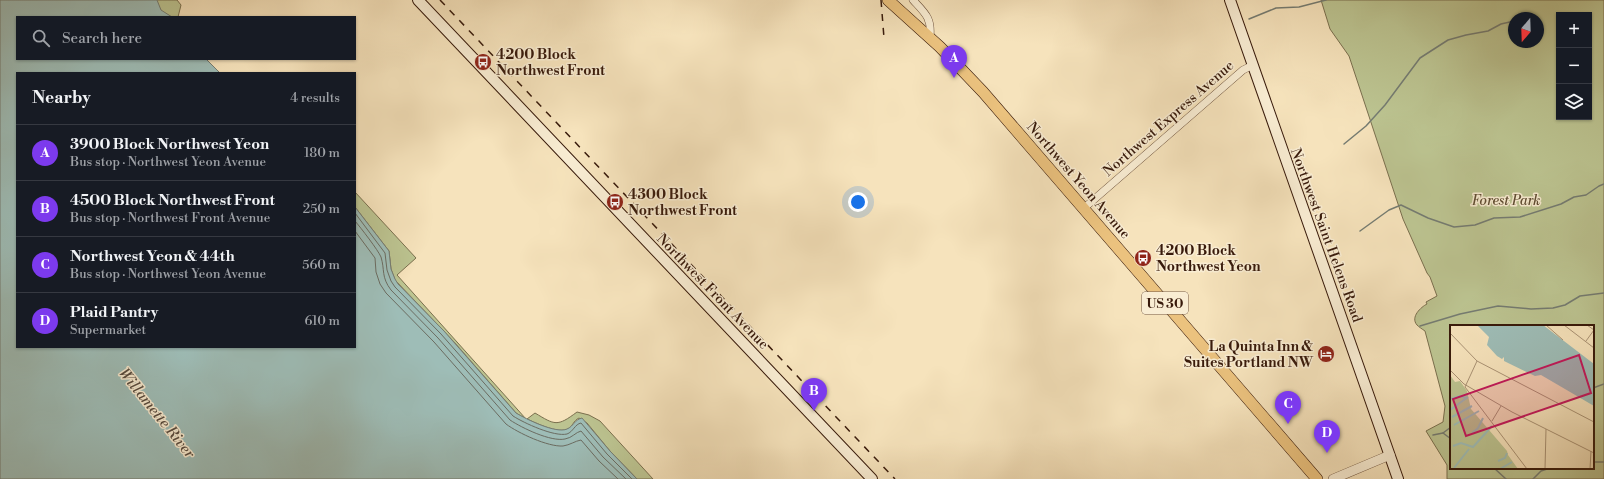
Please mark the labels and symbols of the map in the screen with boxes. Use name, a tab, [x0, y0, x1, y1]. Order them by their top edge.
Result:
north arrow	[1508, 12, 1544, 48]
pin: A	[941, 45, 967, 78]
place label: 4200 Block Northwest Front	[496, 46, 606, 80]
bus stop icon: 4200 Block Northwest Front	[473, 52, 493, 72]
street label: Northwest Express Avenue	[1099, 57, 1238, 181]
street label: Northwest Yeon Avenue	[1023, 118, 1134, 243]
street label: Northwest Saint Helens Road	[1286, 146, 1366, 325]
place label: 4300 Block Northwest Front	[628, 186, 738, 220]
bus stop icon: 4300 Block Northwest Front	[605, 192, 625, 212]
your location	[848, 192, 868, 212]
park label: Forest Park	[1472, 192, 1540, 210]
street label: Northwest Front Avenue	[652, 230, 772, 353]
place label: 4200 Block Northwest Yeon	[1156, 242, 1261, 276]
bus stop icon: 4200 Block Northwest Yeon	[1133, 248, 1153, 268]
road number: US 30	[1142, 292, 1188, 314]
inset map	[1450, 325, 1594, 469]
place label: La Quinta Inn & Suites Portland NW	[1184, 338, 1314, 372]
hotel icon: La Quinta Inn & Suites Portland NW	[1316, 344, 1336, 364]
water label: Willamette River	[114, 364, 199, 463]
pin: B	[801, 378, 827, 411]
pin: C	[1275, 391, 1301, 424]
pin: D	[1314, 420, 1340, 453]

